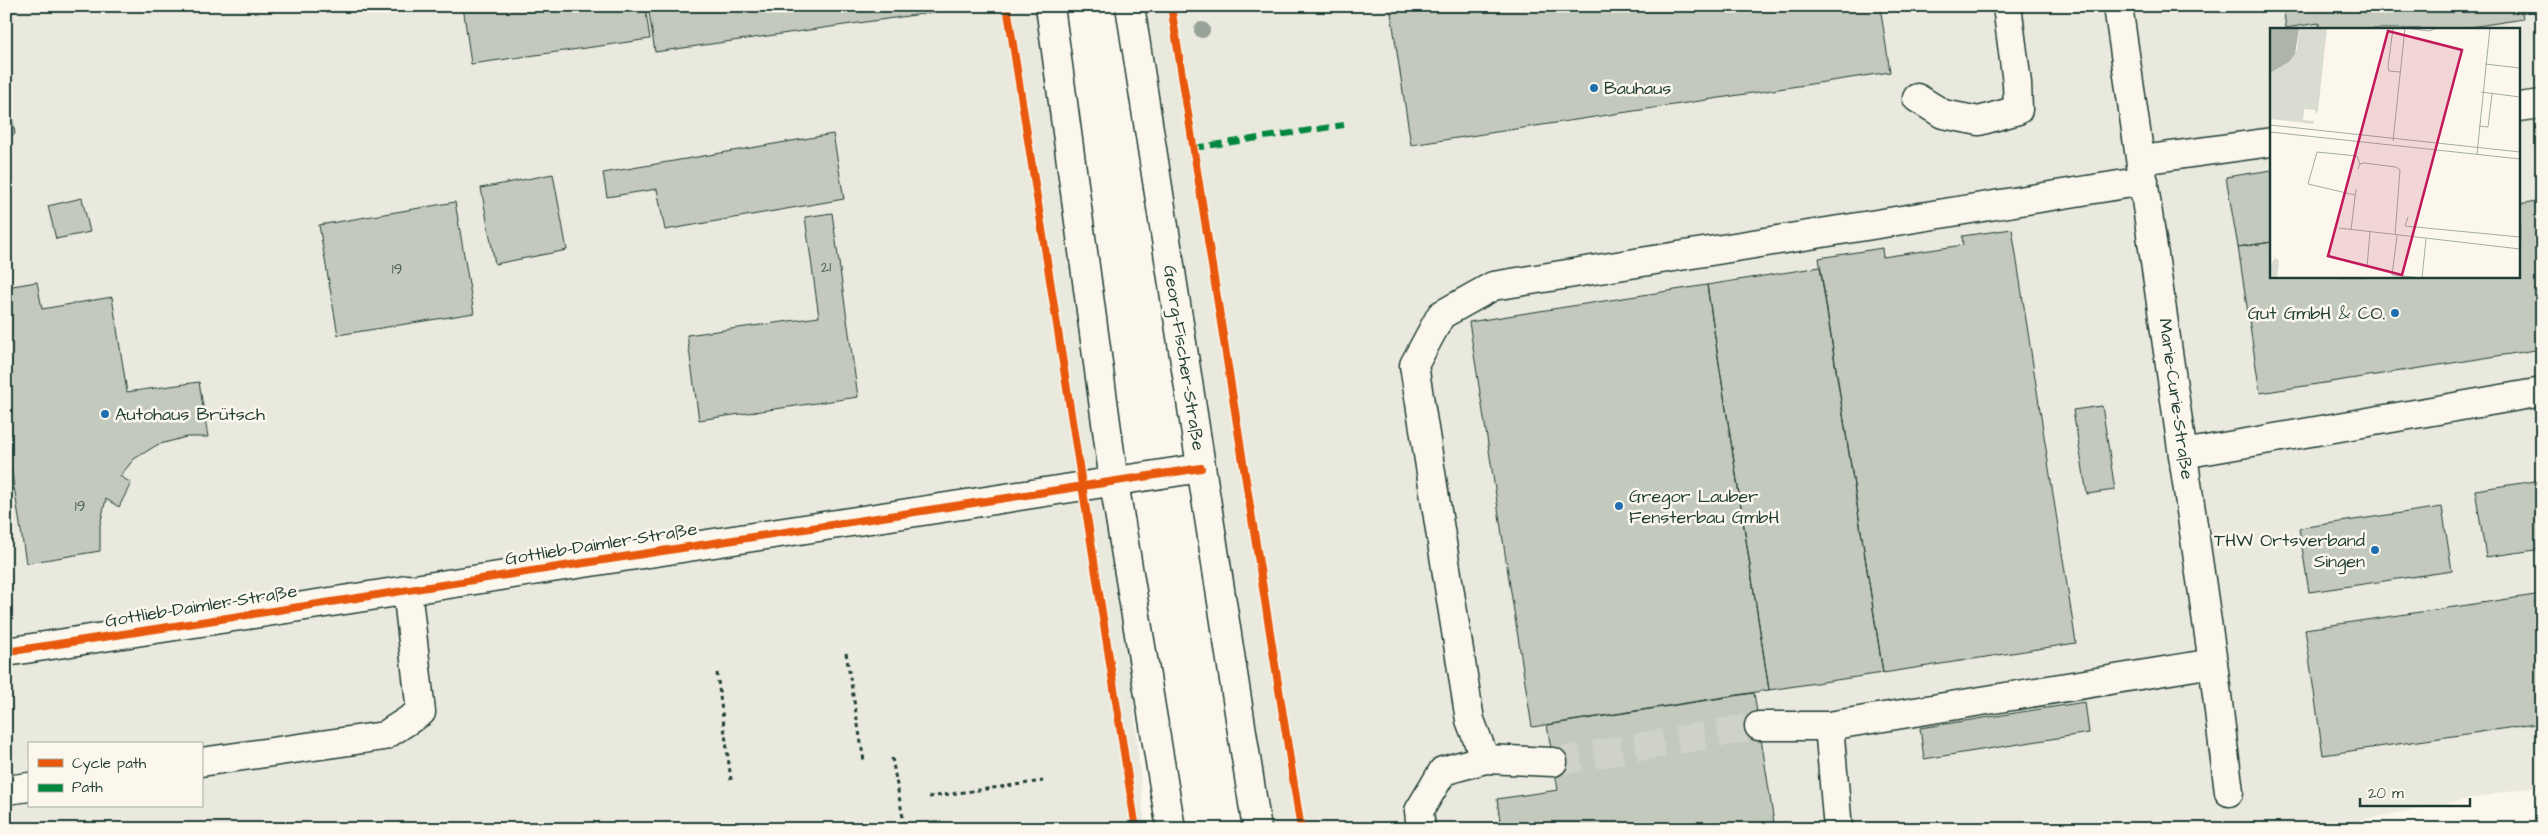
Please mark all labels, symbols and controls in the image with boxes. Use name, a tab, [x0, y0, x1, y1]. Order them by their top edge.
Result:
inset map	[2270, 28, 2520, 278]
place label: Bauhaus	[1604, 76, 1671, 101]
marker: Bauhaus	[1588, 82, 1600, 94]
house number: 21	[821, 257, 831, 278]
house number: 19	[392, 259, 402, 280]
street label: Georg-Fischer-Straße	[1156, 264, 1211, 453]
place label: Gut GmbH & CO.	[2248, 301, 2385, 326]
marker: Gut GmbH & CO.	[2389, 307, 2401, 319]
street label: Marie-Curie-Straße	[2152, 317, 2200, 481]
place label: Autohaus Brütsch	[115, 402, 265, 427]
marker: Autohaus Brütsch	[99, 408, 111, 420]
place label: Gregor Lauber Fensterbau GmbH	[1629, 484, 1779, 530]
house number: 19	[75, 496, 85, 517]
marker: Gregor Lauber Fensterbau GmbH	[1613, 500, 1625, 512]
street label: Gottlieb-Daimler-Straße	[503, 516, 699, 572]
place label: THW Ortsverband Singen	[2214, 528, 2365, 575]
marker: THW Ortsverband Singen	[2369, 544, 2381, 556]
street label: Gottlieb-Daimler-Straße	[103, 578, 299, 634]
legend	[28, 742, 202, 808]
text: Cycle path	[72, 753, 147, 775]
scale bar	[2360, 775, 2470, 807]
text: Path	[72, 777, 103, 798]
text: 20 m	[2368, 783, 2404, 804]

